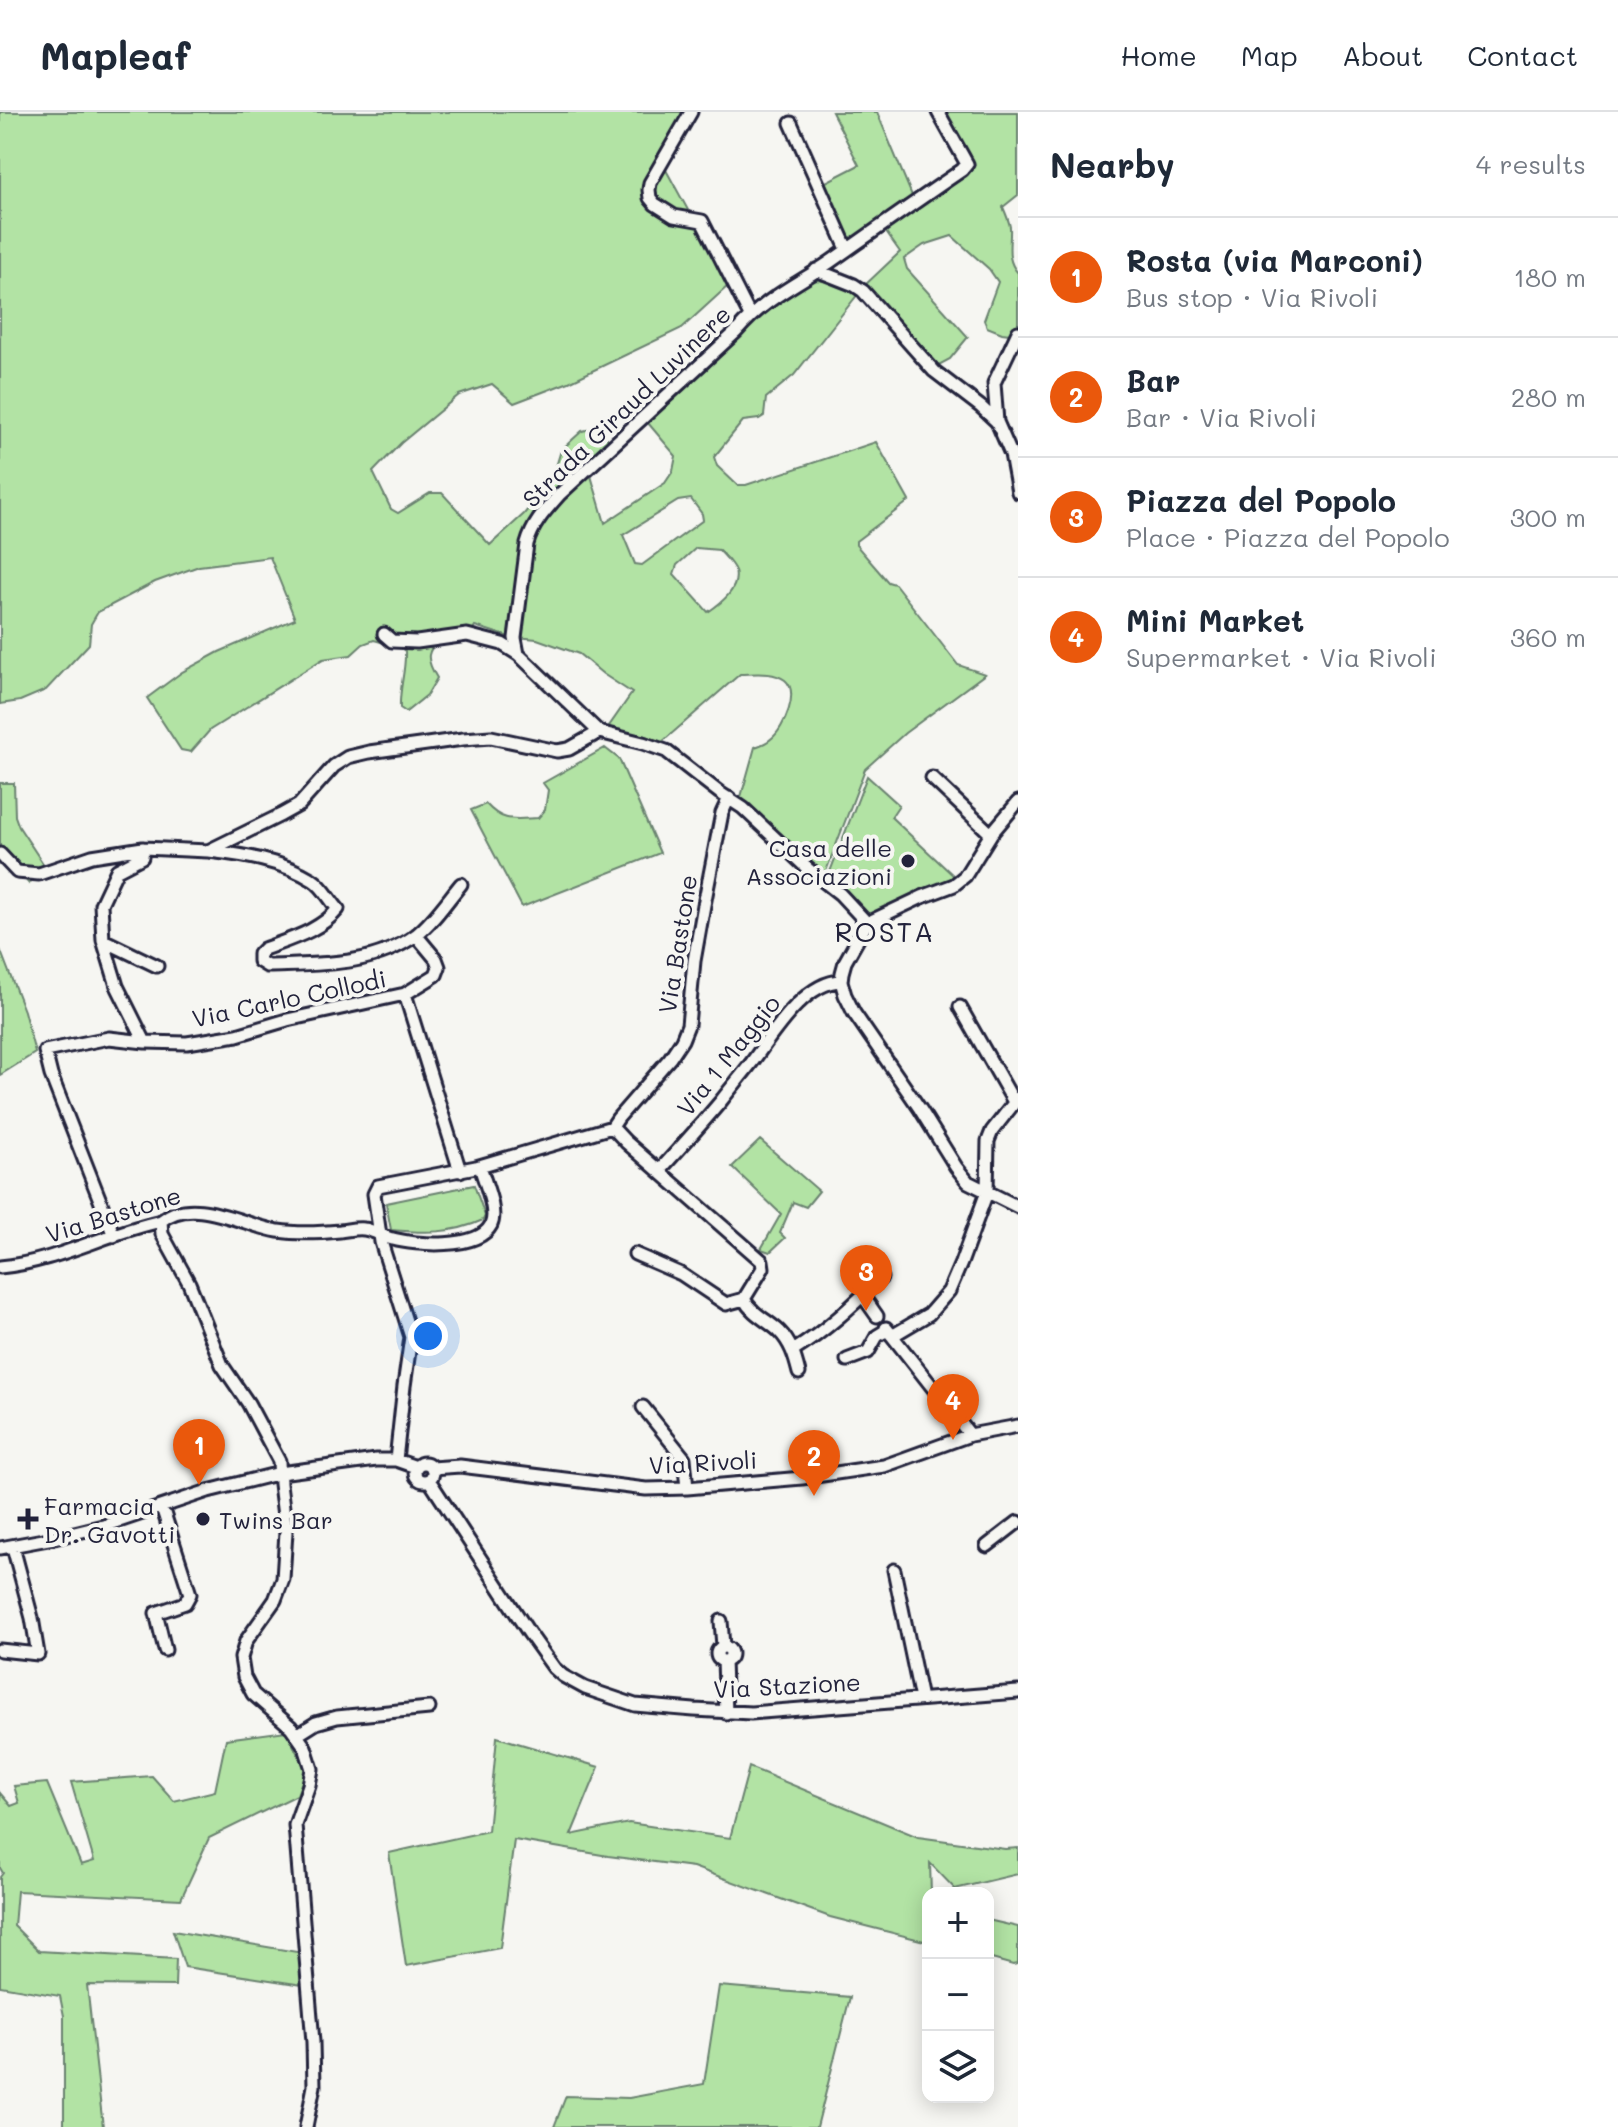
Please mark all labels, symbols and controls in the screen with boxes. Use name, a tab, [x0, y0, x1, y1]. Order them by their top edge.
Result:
text: Mapleaf	[40, 30, 191, 80]
text: Home	[1121, 37, 1197, 73]
text: Map	[1241, 37, 1298, 73]
text: About	[1342, 37, 1423, 73]
text: Contact	[1467, 37, 1578, 73]
text: Nearby	[1050, 142, 1175, 187]
text: 4 results	[1476, 147, 1586, 181]
text: Rosta (via Marconi)	[1126, 240, 1423, 280]
text: 1	[1070, 260, 1082, 294]
text: 180 m	[1514, 260, 1586, 294]
text: Bus stop · Via Rivoli	[1126, 280, 1378, 314]
street label: Strada Giraud Luvinere	[515, 298, 737, 514]
text: Bar	[1126, 360, 1180, 400]
text: 2	[1069, 380, 1083, 414]
text: 280 m	[1511, 380, 1586, 414]
text: Bar · Via Rivoli	[1126, 400, 1317, 434]
text: Piazza del Popolo	[1126, 480, 1396, 520]
text: 3	[1068, 500, 1084, 534]
text: 300 m	[1510, 500, 1586, 534]
text: Place · Piazza del Popolo	[1126, 520, 1450, 554]
text: Mini Market	[1126, 600, 1304, 640]
text: 4	[1068, 620, 1084, 654]
text: 360 m	[1510, 620, 1586, 654]
text: Supermarket · Via Rivoli	[1126, 640, 1437, 674]
place label: Casa delle Associazioni	[746, 832, 892, 891]
marker: Casa delle Associazioni	[899, 852, 917, 870]
street label: Via Bastone	[651, 872, 703, 1016]
district label: ROSTA	[835, 913, 935, 949]
street label: Via Carlo Collodi	[189, 962, 389, 1034]
street label: Via 1 Maggio	[670, 988, 786, 1122]
street label: Via Bastone	[42, 1179, 184, 1249]
pin: 3	[840, 1245, 892, 1311]
your location	[408, 1316, 448, 1356]
pin: 4	[927, 1374, 979, 1440]
pin: 1	[173, 1419, 225, 1485]
pin: 2	[788, 1430, 840, 1496]
street label: Via Rivoli	[648, 1444, 758, 1480]
place label: Farmacia Dr. Gavotti	[44, 1490, 175, 1549]
place label: Twins Bar	[219, 1504, 333, 1535]
marker: Farmacia Dr. Gavotti	[19, 1510, 37, 1528]
marker: Twins Bar	[194, 1510, 212, 1528]
street label: Via Stazione	[713, 1666, 861, 1704]
map controls	[922, 1887, 994, 2103]
button: +	[922, 1887, 994, 1959]
button: −	[922, 1959, 994, 2031]
button: layers	[922, 2031, 994, 2103]

